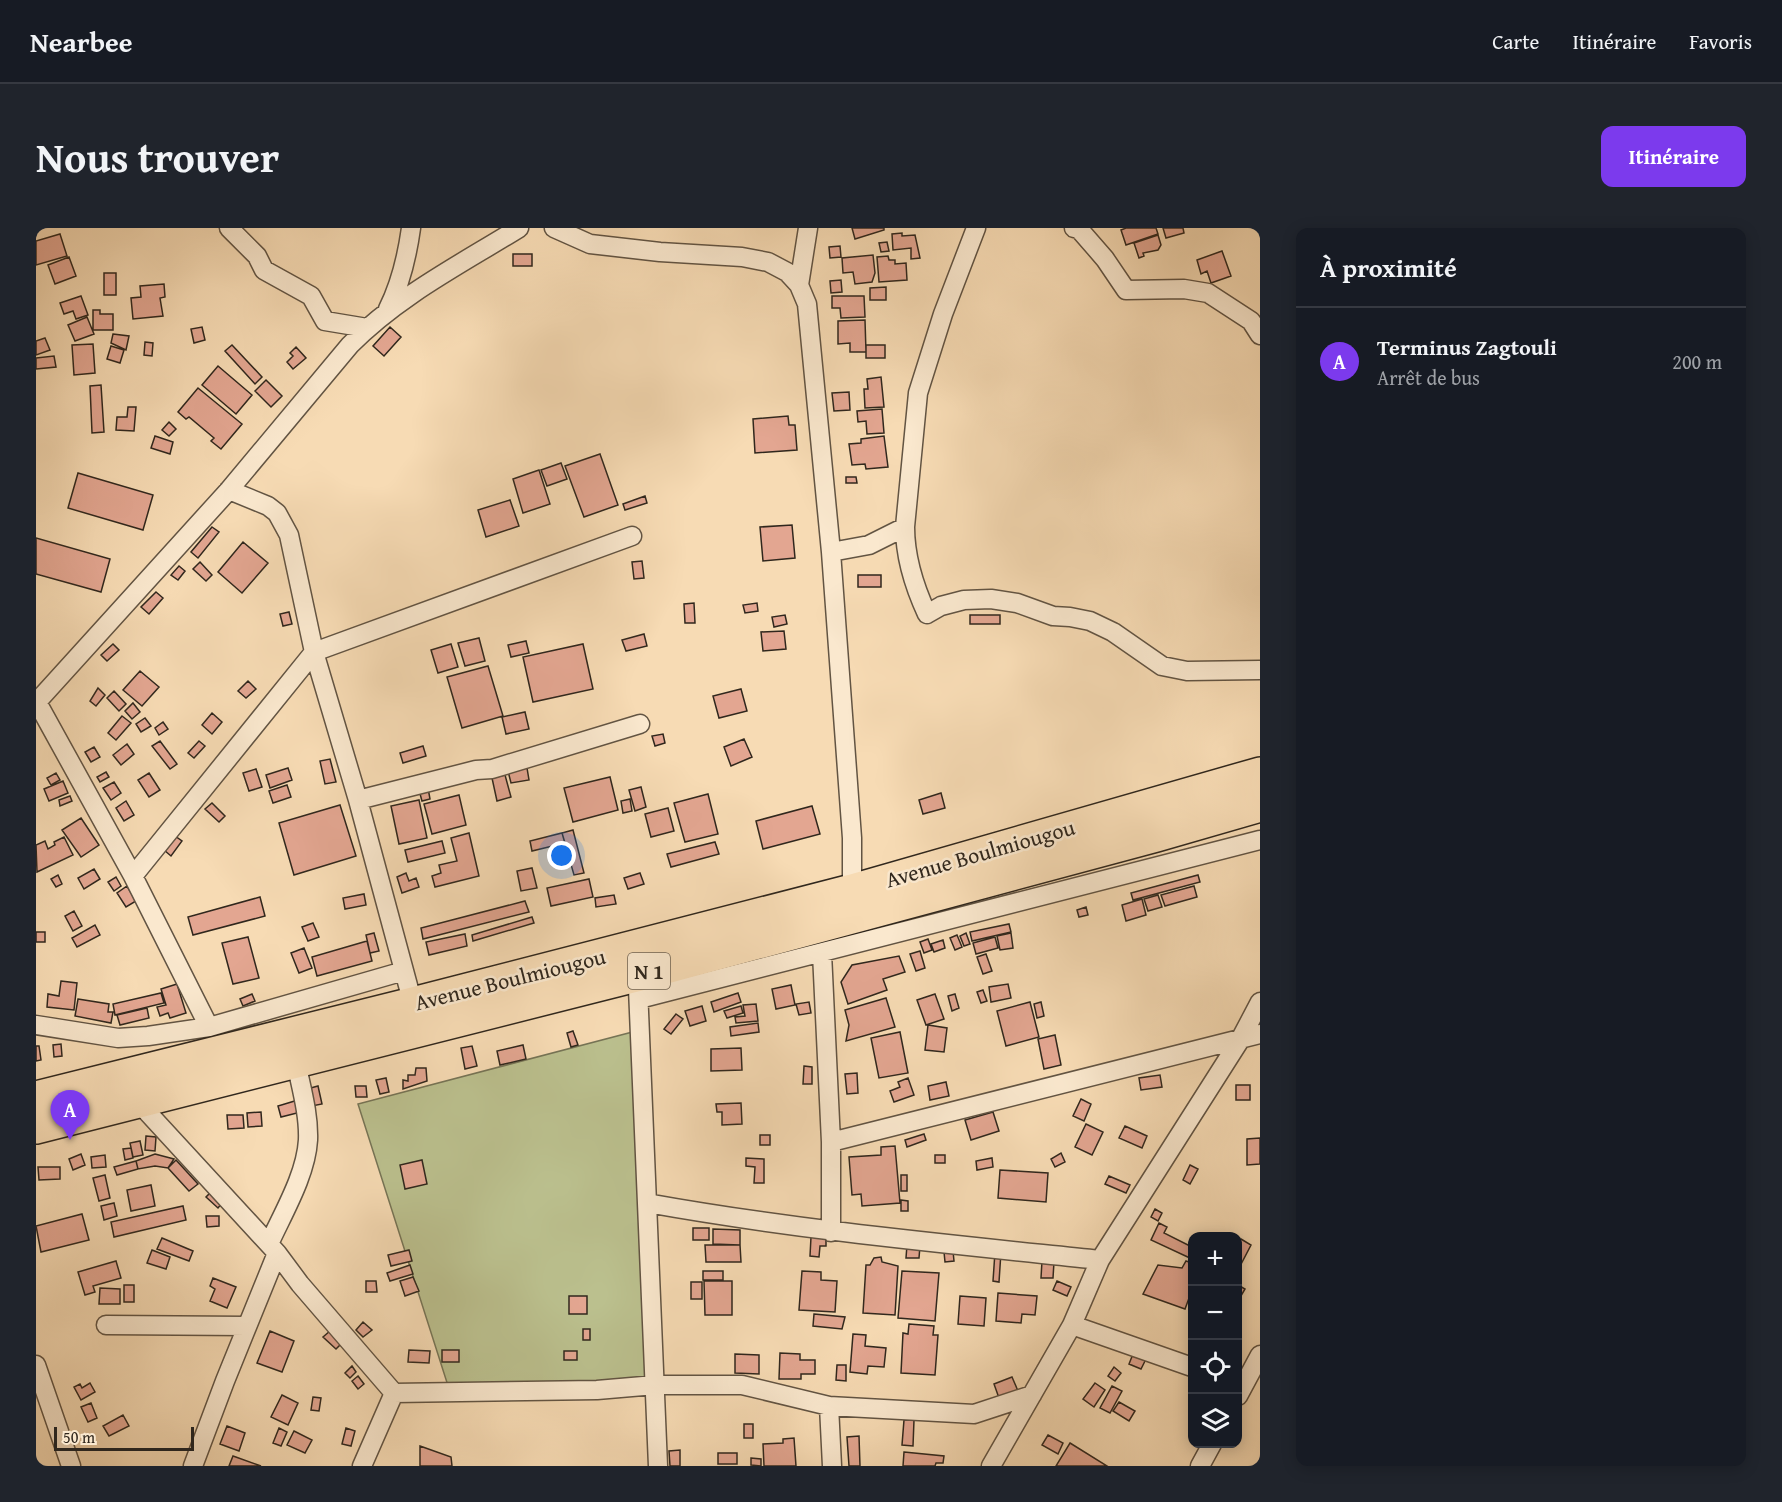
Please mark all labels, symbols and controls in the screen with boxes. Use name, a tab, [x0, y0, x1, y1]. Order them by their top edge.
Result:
text: Nearbee	[30, 21, 133, 62]
text: Carte	[1492, 26, 1539, 57]
text: Itinéraire	[1572, 26, 1656, 57]
text: Favoris	[1689, 26, 1752, 57]
text: Nous trouver	[36, 126, 279, 187]
button: Itinéraire	[1601, 126, 1746, 187]
text: À proximité	[1320, 248, 1457, 287]
text: Terminus Zagtouli	[1377, 331, 1557, 363]
text: A	[1333, 347, 1346, 376]
text: 200 m	[1672, 347, 1722, 376]
text: Arrêt de bus	[1377, 363, 1480, 392]
street label: Avenue Boulmiougou	[882, 811, 1078, 895]
your location	[547, 841, 576, 870]
street label: Avenue Boulmiougou	[411, 940, 609, 1018]
road number: N 1	[628, 953, 670, 989]
pin: A	[51, 1090, 90, 1140]
map controls	[1188, 1232, 1242, 1448]
button: +	[1188, 1232, 1242, 1286]
button: −	[1188, 1286, 1242, 1340]
button: locate	[1188, 1340, 1242, 1394]
button: layers	[1188, 1394, 1242, 1448]
scale bar	[54, 1424, 194, 1452]
text: 50 m	[63, 1425, 95, 1449]

